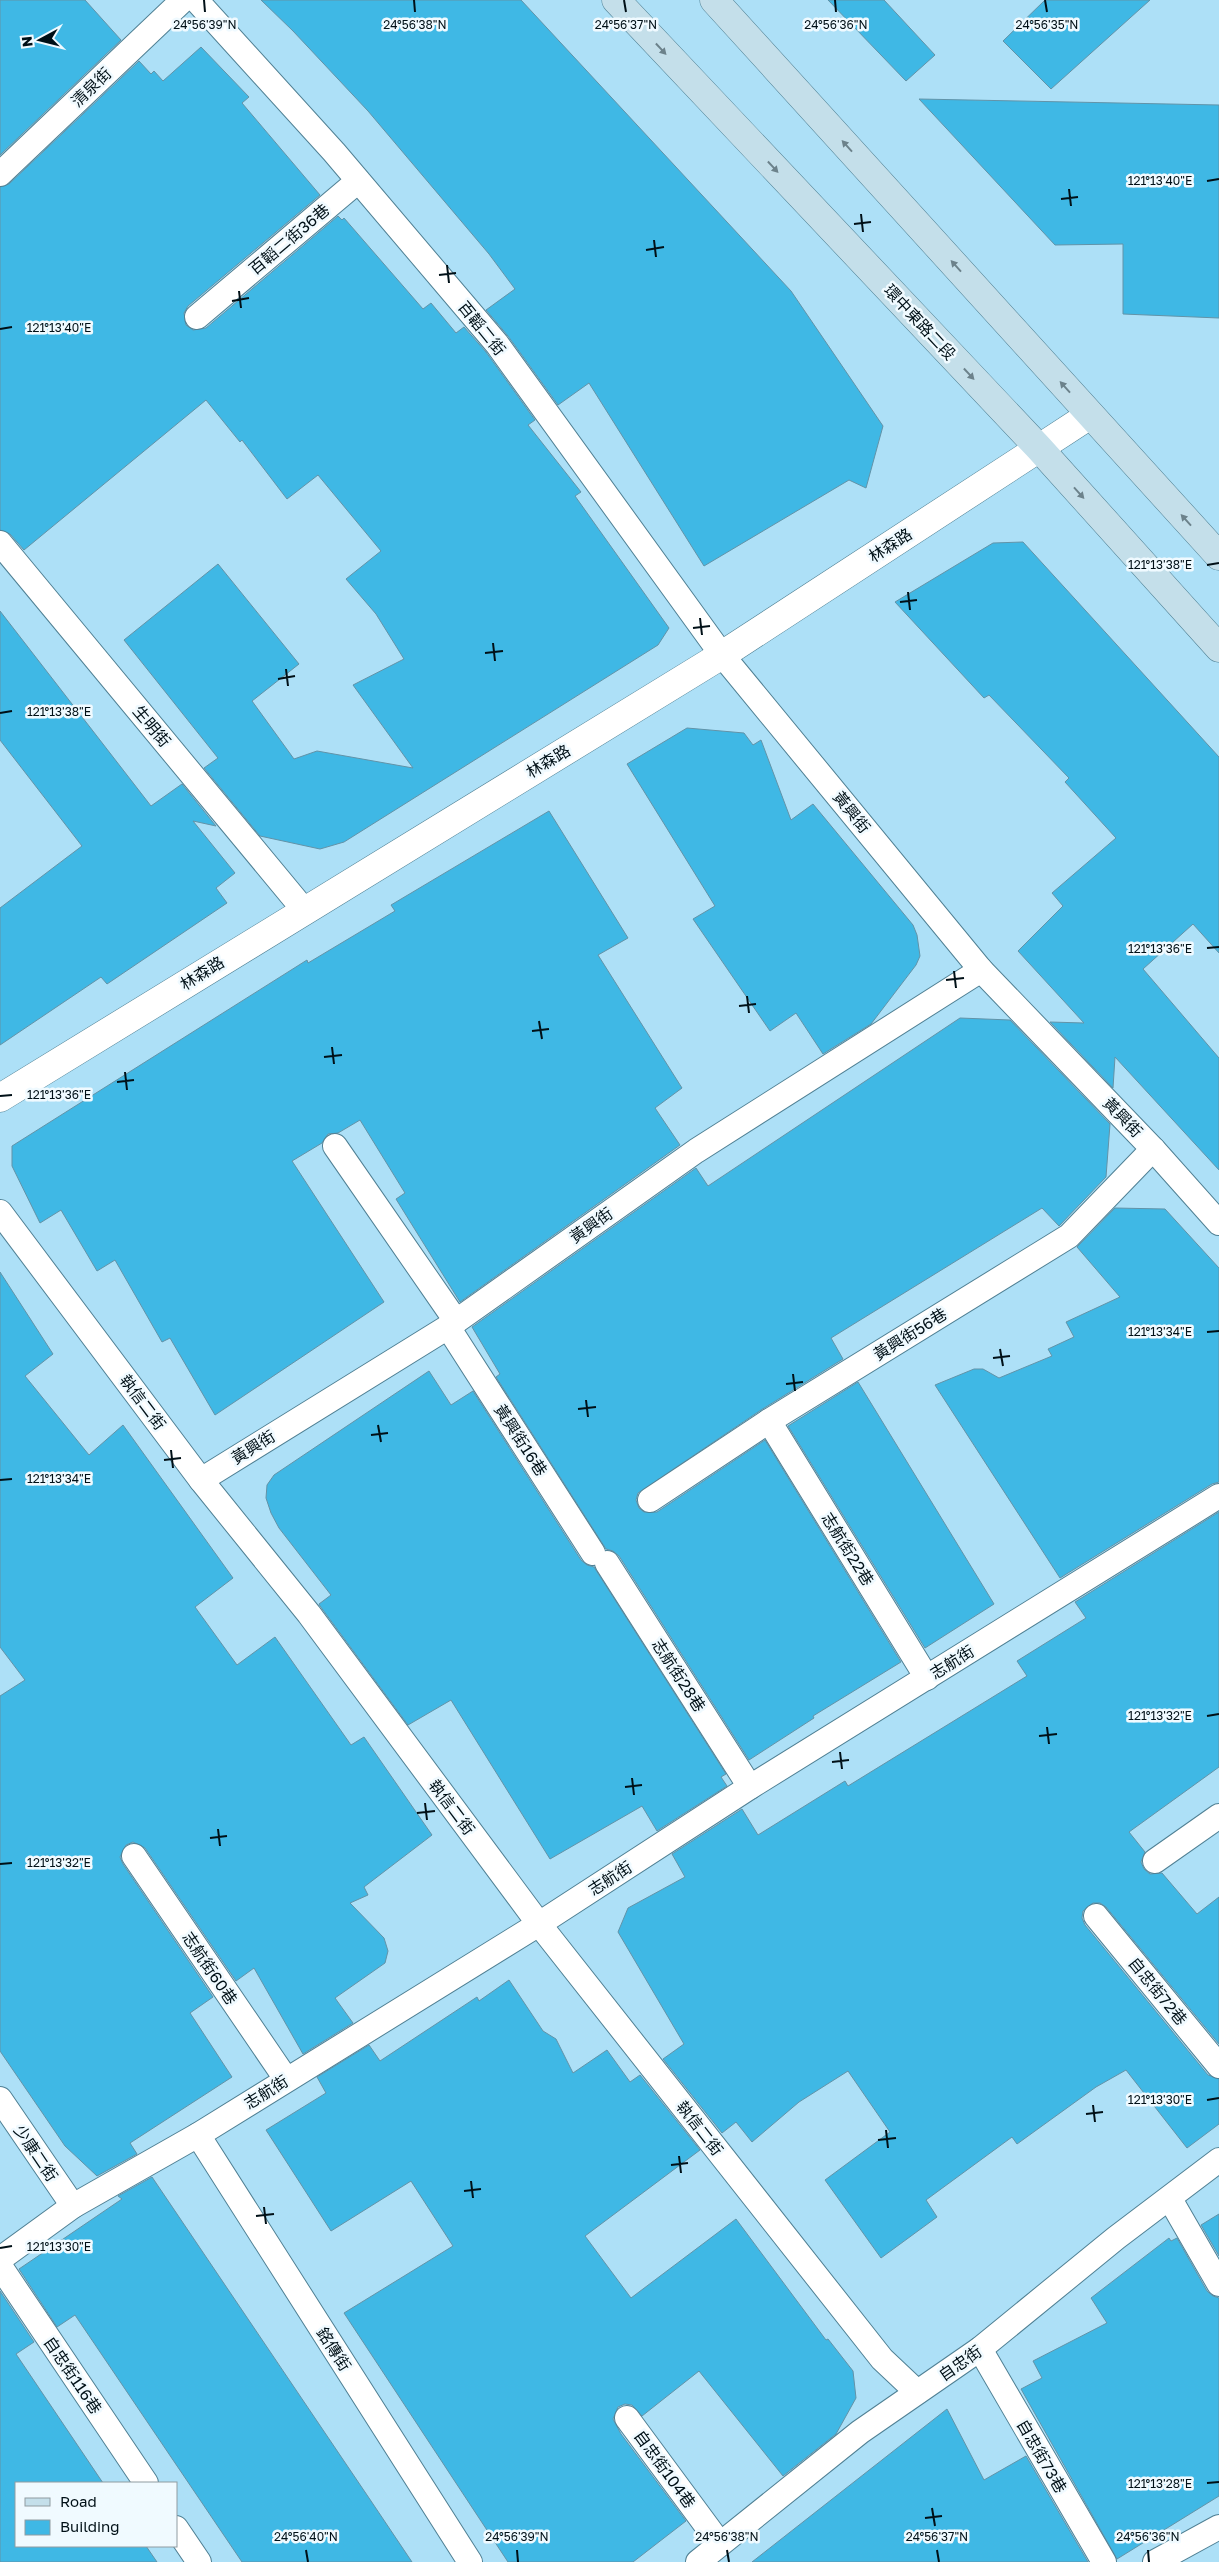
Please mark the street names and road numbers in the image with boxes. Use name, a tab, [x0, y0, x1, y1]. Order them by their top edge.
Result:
street label: 清泉街	[67, 63, 115, 111]
street label: 百韜二街36巷	[245, 200, 333, 278]
street label: 環中東路二段	[880, 280, 960, 364]
street label: 百韜二街	[454, 297, 510, 359]
street label: 林森路	[864, 524, 916, 566]
street label: 生明街	[129, 701, 175, 751]
street label: 林森路	[522, 740, 574, 782]
street label: 黃興街	[829, 787, 875, 837]
street label: 林森路	[176, 952, 228, 994]
street label: 黃興街	[1099, 1093, 1147, 1141]
street label: 黃興街	[566, 1203, 616, 1247]
street label: 黃興街56巷	[870, 1304, 950, 1364]
street label: 執信二街	[116, 1370, 170, 1434]
street label: 黃興街16巷	[490, 1400, 552, 1480]
street label: 黃興街	[227, 1426, 279, 1468]
street label: 志航街22巷	[818, 1509, 878, 1589]
street label: 志航街28巷	[648, 1635, 710, 1715]
street label: 志航街	[926, 1641, 978, 1683]
street label: 執信二街	[425, 1775, 479, 1839]
street label: 志航街	[584, 1857, 636, 1899]
street label: 志航街60巷	[178, 1928, 242, 2008]
street label: 自忠街72巷	[1125, 1953, 1191, 2029]
street label: 志航街	[240, 2071, 292, 2113]
street label: 執信二街	[672, 2097, 728, 2159]
street label: 少康二街	[10, 2121, 62, 2185]
street label: 銘傳街	[313, 2323, 355, 2375]
street label: 自忠街116巷	[40, 2332, 106, 2418]
street label: 自忠街	[935, 2341, 985, 2385]
street label: 自忠街73巷	[1013, 2416, 1071, 2496]
street label: 自忠街104巷	[630, 2426, 700, 2512]

